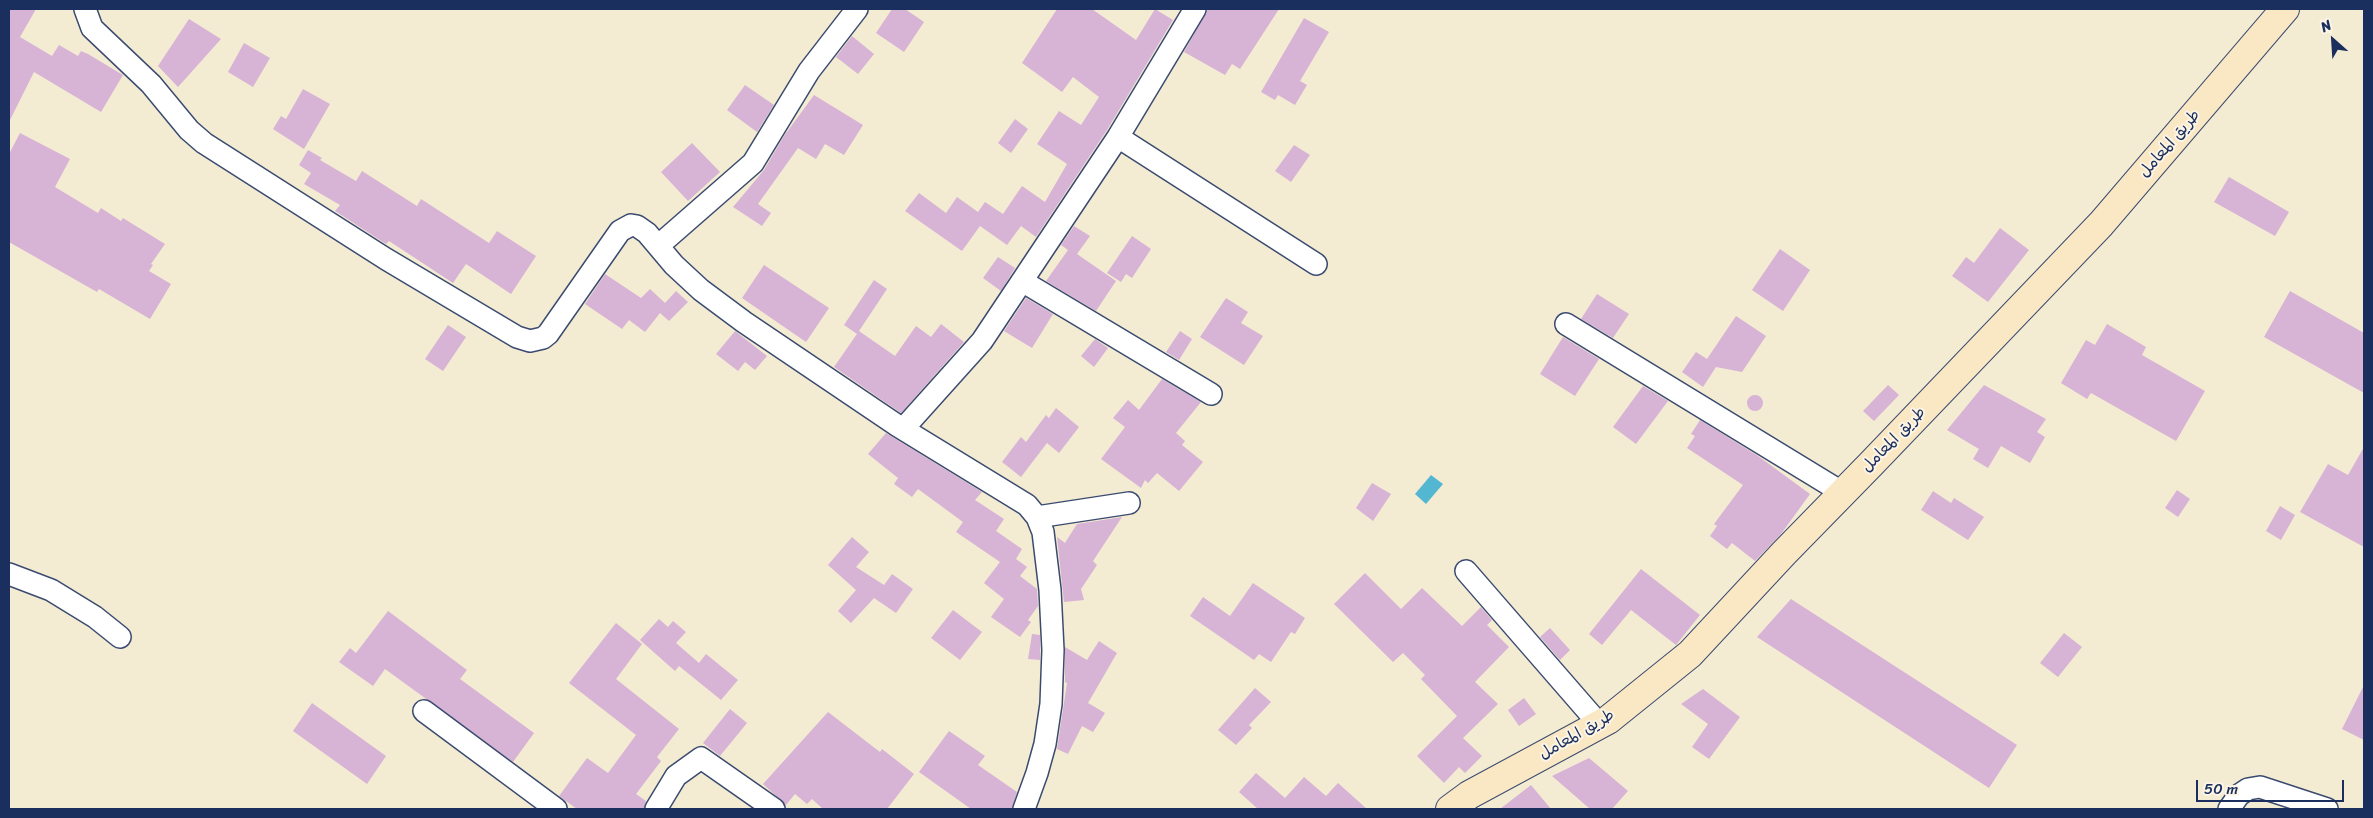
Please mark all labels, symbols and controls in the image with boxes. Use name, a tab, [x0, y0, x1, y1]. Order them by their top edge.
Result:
text: N	[2316, 13, 2336, 39]
north arrow	[2308, 15, 2358, 65]
street label: طريق المعامل	[2135, 106, 2205, 182]
street label: طريق المعامل	[1858, 403, 1930, 477]
street label: طريق المعامل	[1536, 706, 1618, 764]
scale bar	[2198, 770, 2346, 802]
text: 50 m	[2204, 776, 2238, 802]

